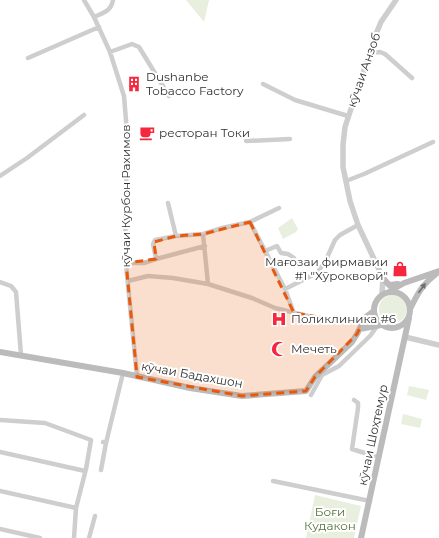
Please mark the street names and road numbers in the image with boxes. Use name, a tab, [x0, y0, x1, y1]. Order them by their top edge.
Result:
street label: кӯчаи Анзоб	[344, 30, 383, 109]
street label: кӯчаи Курбон Рахимов	[118, 124, 133, 268]
street label: кӯчаи Бадахшон	[140, 358, 244, 391]
street label: кӯчаи Шоҳтемур	[354, 383, 391, 487]

